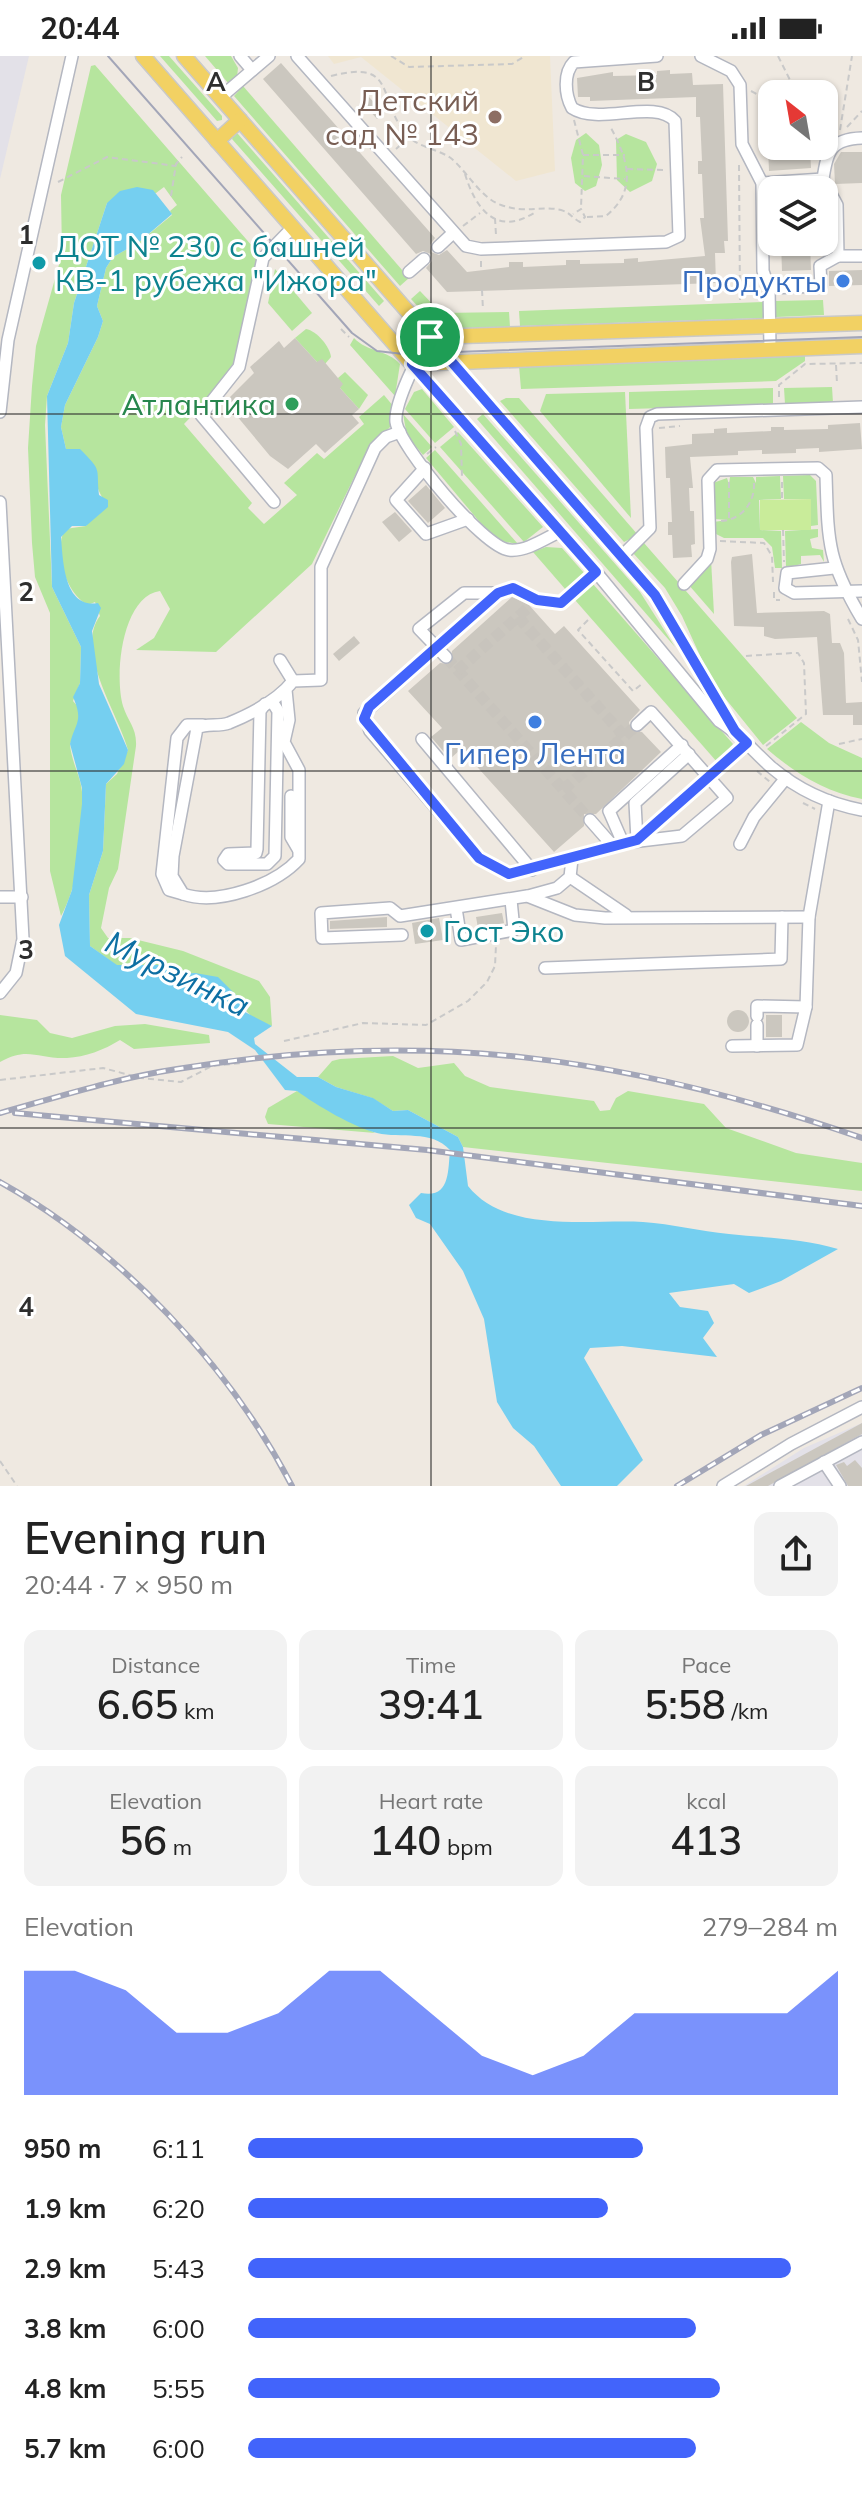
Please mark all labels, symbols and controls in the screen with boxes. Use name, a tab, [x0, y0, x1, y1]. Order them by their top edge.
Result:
text: 20:44	[40, 9, 119, 47]
text: A	[206, 65, 226, 98]
text: B	[637, 65, 655, 98]
north arrow	[758, 80, 838, 160]
map controls	[758, 80, 838, 256]
place label: Детский сад № 143	[325, 81, 479, 153]
marker: Детский сад № 143	[486, 108, 504, 126]
button: layers	[758, 176, 838, 256]
text: 1	[18, 218, 34, 251]
place label: ДОТ № 230 с башней КВ-1 рубежа "Ижора"	[55, 227, 377, 299]
marker: ДОТ № 230 с башней КВ-1 рубежа "Ижора"	[30, 254, 48, 272]
place label: Продукты	[682, 262, 827, 300]
marker: Продукты	[834, 272, 852, 290]
pin	[396, 303, 464, 371]
icon: arrive	[408, 315, 452, 359]
place label: Атлантика	[121, 385, 276, 423]
marker: Атлантика	[283, 395, 301, 413]
text: 2	[18, 575, 34, 608]
marker: Гипер Лента	[526, 713, 544, 731]
place label: Гипер Лента	[444, 734, 626, 772]
place label: Гост Эко	[443, 912, 564, 950]
water label: Мурзинка	[99, 921, 257, 1025]
marker: Гост Эко	[418, 922, 436, 940]
text: 3	[18, 933, 34, 966]
text: 4	[18, 1290, 34, 1323]
text: Evening run	[24, 1510, 267, 1565]
button: share	[754, 1512, 838, 1596]
text: 20:44 · 7 × 950 m	[24, 1568, 233, 1601]
text: Distance	[111, 1651, 200, 1679]
text: Time	[406, 1651, 456, 1679]
text: Pace	[682, 1651, 731, 1679]
text: 6.65	[97, 1679, 178, 1729]
text: 39:41	[378, 1679, 484, 1729]
text: 5:58	[644, 1679, 726, 1729]
text: km	[178, 1697, 215, 1725]
text: /km	[726, 1697, 768, 1725]
text: Elevation	[109, 1787, 202, 1815]
text: Heart rate	[379, 1787, 483, 1815]
text: kcal	[686, 1787, 726, 1815]
text: 56	[119, 1815, 167, 1865]
text: 140	[369, 1815, 441, 1865]
text: 413	[670, 1815, 742, 1865]
text: m	[167, 1833, 192, 1861]
text: bpm	[441, 1833, 493, 1861]
text: Elevation	[24, 1910, 134, 1943]
text: 279–284 m	[702, 1910, 838, 1943]
text: 950 m	[24, 2132, 101, 2165]
text: 6:11	[152, 2132, 205, 2165]
text: 1.9 km	[24, 2192, 107, 2225]
text: 6:20	[152, 2192, 205, 2225]
text: 2.9 km	[24, 2252, 107, 2285]
text: 5:43	[152, 2252, 205, 2285]
text: 3.8 km	[24, 2312, 107, 2345]
text: 6:00	[152, 2312, 205, 2345]
text: 4.8 km	[24, 2372, 107, 2405]
text: 5:55	[152, 2372, 205, 2405]
text: 5.7 km	[24, 2432, 107, 2465]
text: 6:00	[152, 2432, 205, 2465]

